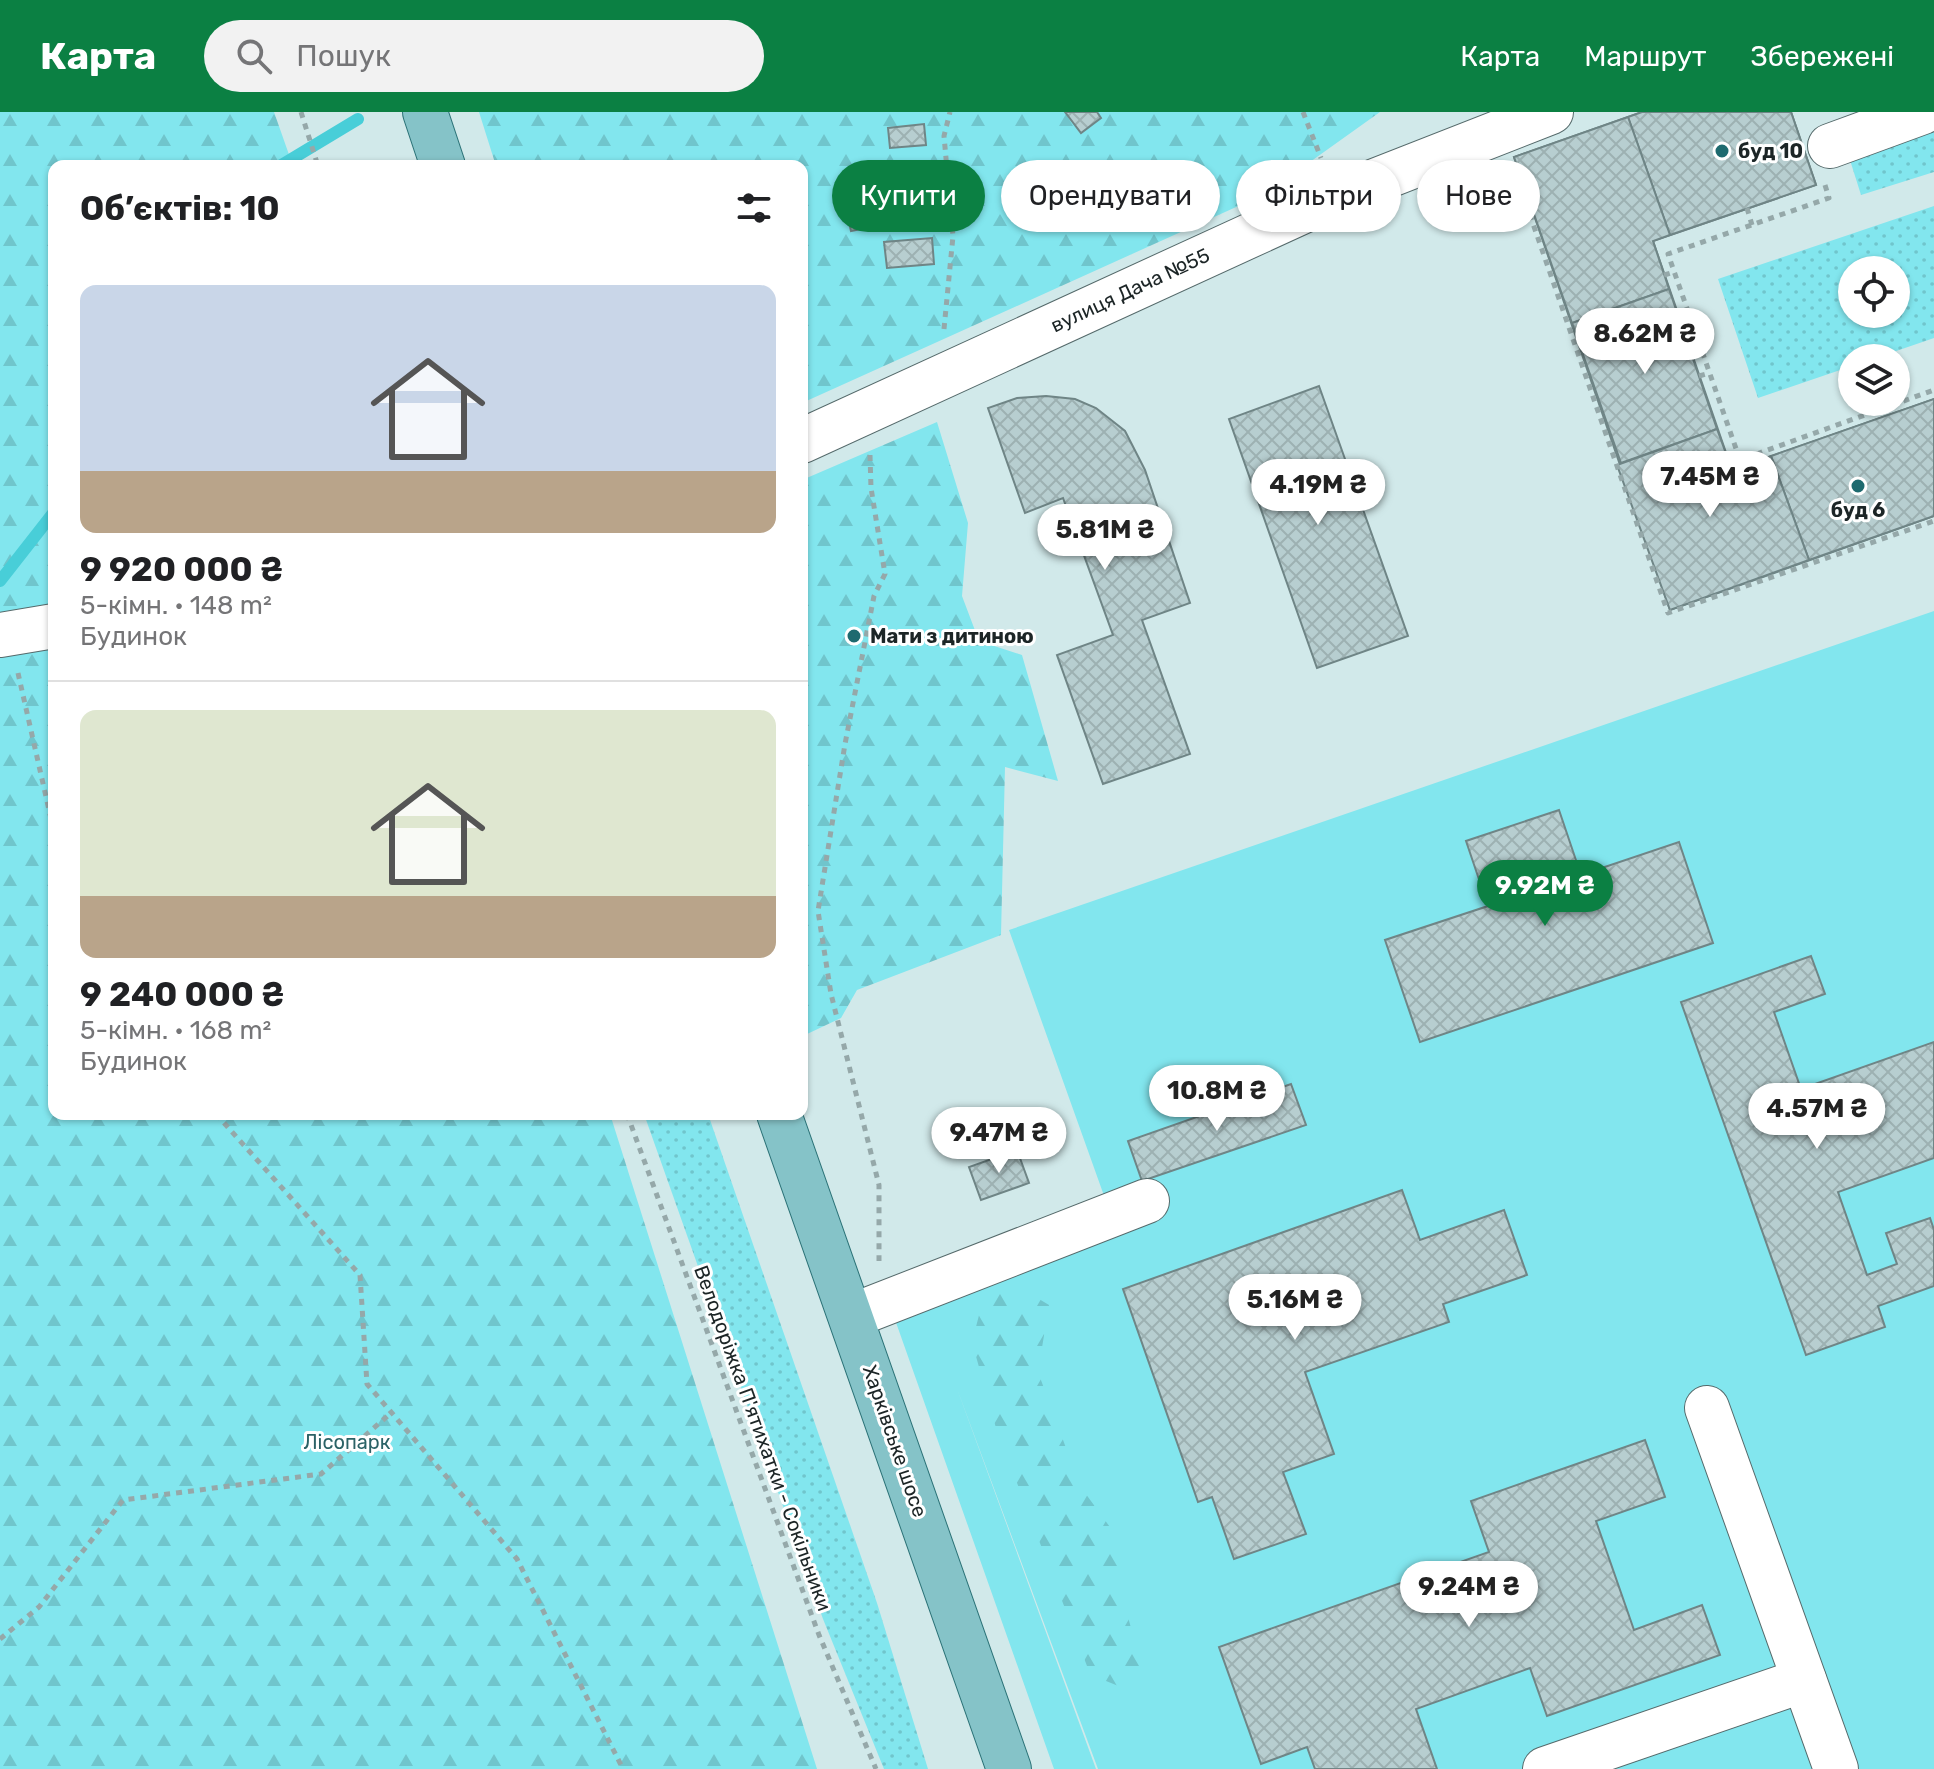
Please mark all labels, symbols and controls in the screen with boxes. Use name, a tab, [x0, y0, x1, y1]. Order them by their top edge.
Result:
search box	[204, 20, 764, 92]
text: Карта	[40, 33, 156, 79]
icon: search	[232, 34, 276, 78]
text: Пошук	[296, 38, 391, 74]
text: Карта	[1460, 40, 1540, 73]
text: Маршрут	[1584, 40, 1706, 73]
text: Збережені	[1750, 40, 1894, 73]
place label: буд 10	[1738, 139, 1803, 163]
marker: буд 10	[1713, 142, 1731, 160]
chip: Купити	[832, 160, 985, 232]
chip: Орендувати	[1001, 160, 1220, 232]
chip: Фільтри	[1236, 160, 1401, 232]
chip: Нове	[1417, 160, 1540, 232]
icon: filters	[732, 186, 776, 230]
text: Об’єктів: 10	[80, 188, 280, 229]
street label: вулиця Дача №55	[1047, 243, 1213, 337]
map controls	[1838, 256, 1910, 416]
button: locate	[1838, 256, 1910, 328]
pin: 8.62M ₴	[1571, 308, 1719, 376]
text: 8.62M ₴	[1593, 318, 1697, 349]
icon: home	[356, 337, 500, 481]
button: layers	[1838, 344, 1910, 416]
pin: 7.45M ₴	[1636, 451, 1784, 519]
pin: 4.19M ₴	[1244, 459, 1392, 527]
text: 7.45M ₴	[1660, 461, 1760, 492]
text: 4.19M ₴	[1269, 469, 1367, 500]
marker: буд 6	[1849, 477, 1867, 495]
place label: буд 6	[1831, 498, 1885, 522]
pin: 5.81M ₴	[1031, 504, 1179, 572]
text: 5.81M ₴	[1055, 514, 1155, 545]
text: 9 920 000 ₴	[80, 549, 283, 590]
text: 5-кімн. · 148 m²	[80, 590, 272, 621]
text: Будинок	[80, 621, 187, 652]
place label: Мати з дитиною	[870, 624, 1034, 648]
marker: Мати з дитиною	[845, 627, 863, 645]
icon: home	[356, 762, 500, 906]
pin: 9.92M ₴	[1471, 860, 1619, 928]
text: 9.92M ₴	[1495, 870, 1595, 901]
text: 9 240 000 ₴	[80, 974, 284, 1015]
text: 5-кімн. · 168 m²	[80, 1015, 271, 1046]
text: Будинок	[80, 1046, 187, 1077]
pin: 10.8M ₴	[1143, 1065, 1291, 1133]
text: 10.8M ₴	[1167, 1075, 1267, 1106]
pin: 4.57M ₴	[1743, 1083, 1891, 1151]
text: 4.57M ₴	[1766, 1093, 1868, 1124]
pin: 9.47M ₴	[925, 1107, 1073, 1175]
text: 9.47M ₴	[949, 1117, 1049, 1148]
street label: Велодоріжка П'ятихатки - Сокільники	[689, 1262, 837, 1614]
pin: 5.16M ₴	[1221, 1274, 1369, 1342]
text: 5.16M ₴	[1247, 1284, 1343, 1315]
street label: Харківське шосе	[858, 1362, 932, 1520]
park label: Лісопарк	[304, 1430, 391, 1454]
pin: 9.24M ₴	[1395, 1561, 1543, 1629]
text: 9.24M ₴	[1418, 1571, 1520, 1602]

